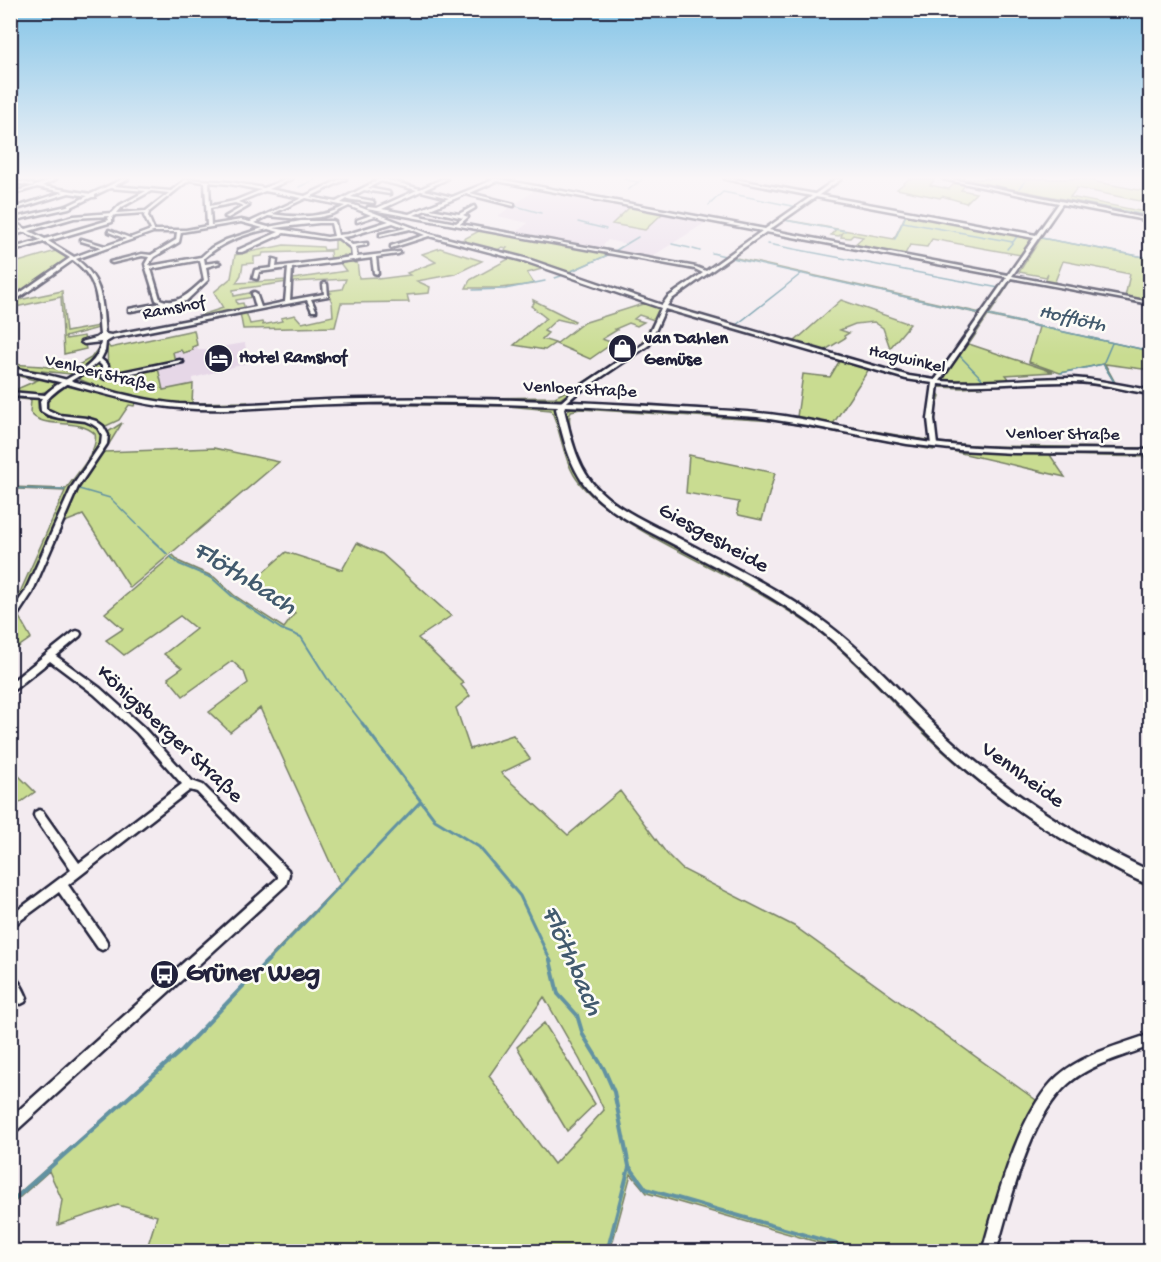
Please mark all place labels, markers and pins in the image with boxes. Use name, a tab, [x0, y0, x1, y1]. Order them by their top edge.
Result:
place label: van Dahlen Gemüse	[643, 329, 728, 371]
shop icon: van Dahlen Gemüse	[607, 333, 639, 365]
hotel icon: Hotel Ramshof	[202, 342, 234, 374]
place label: Hotel Ramshof	[239, 348, 348, 369]
bus stop icon: Grüner Weg	[149, 959, 181, 991]
place label: Grüner Weg	[186, 959, 320, 991]

